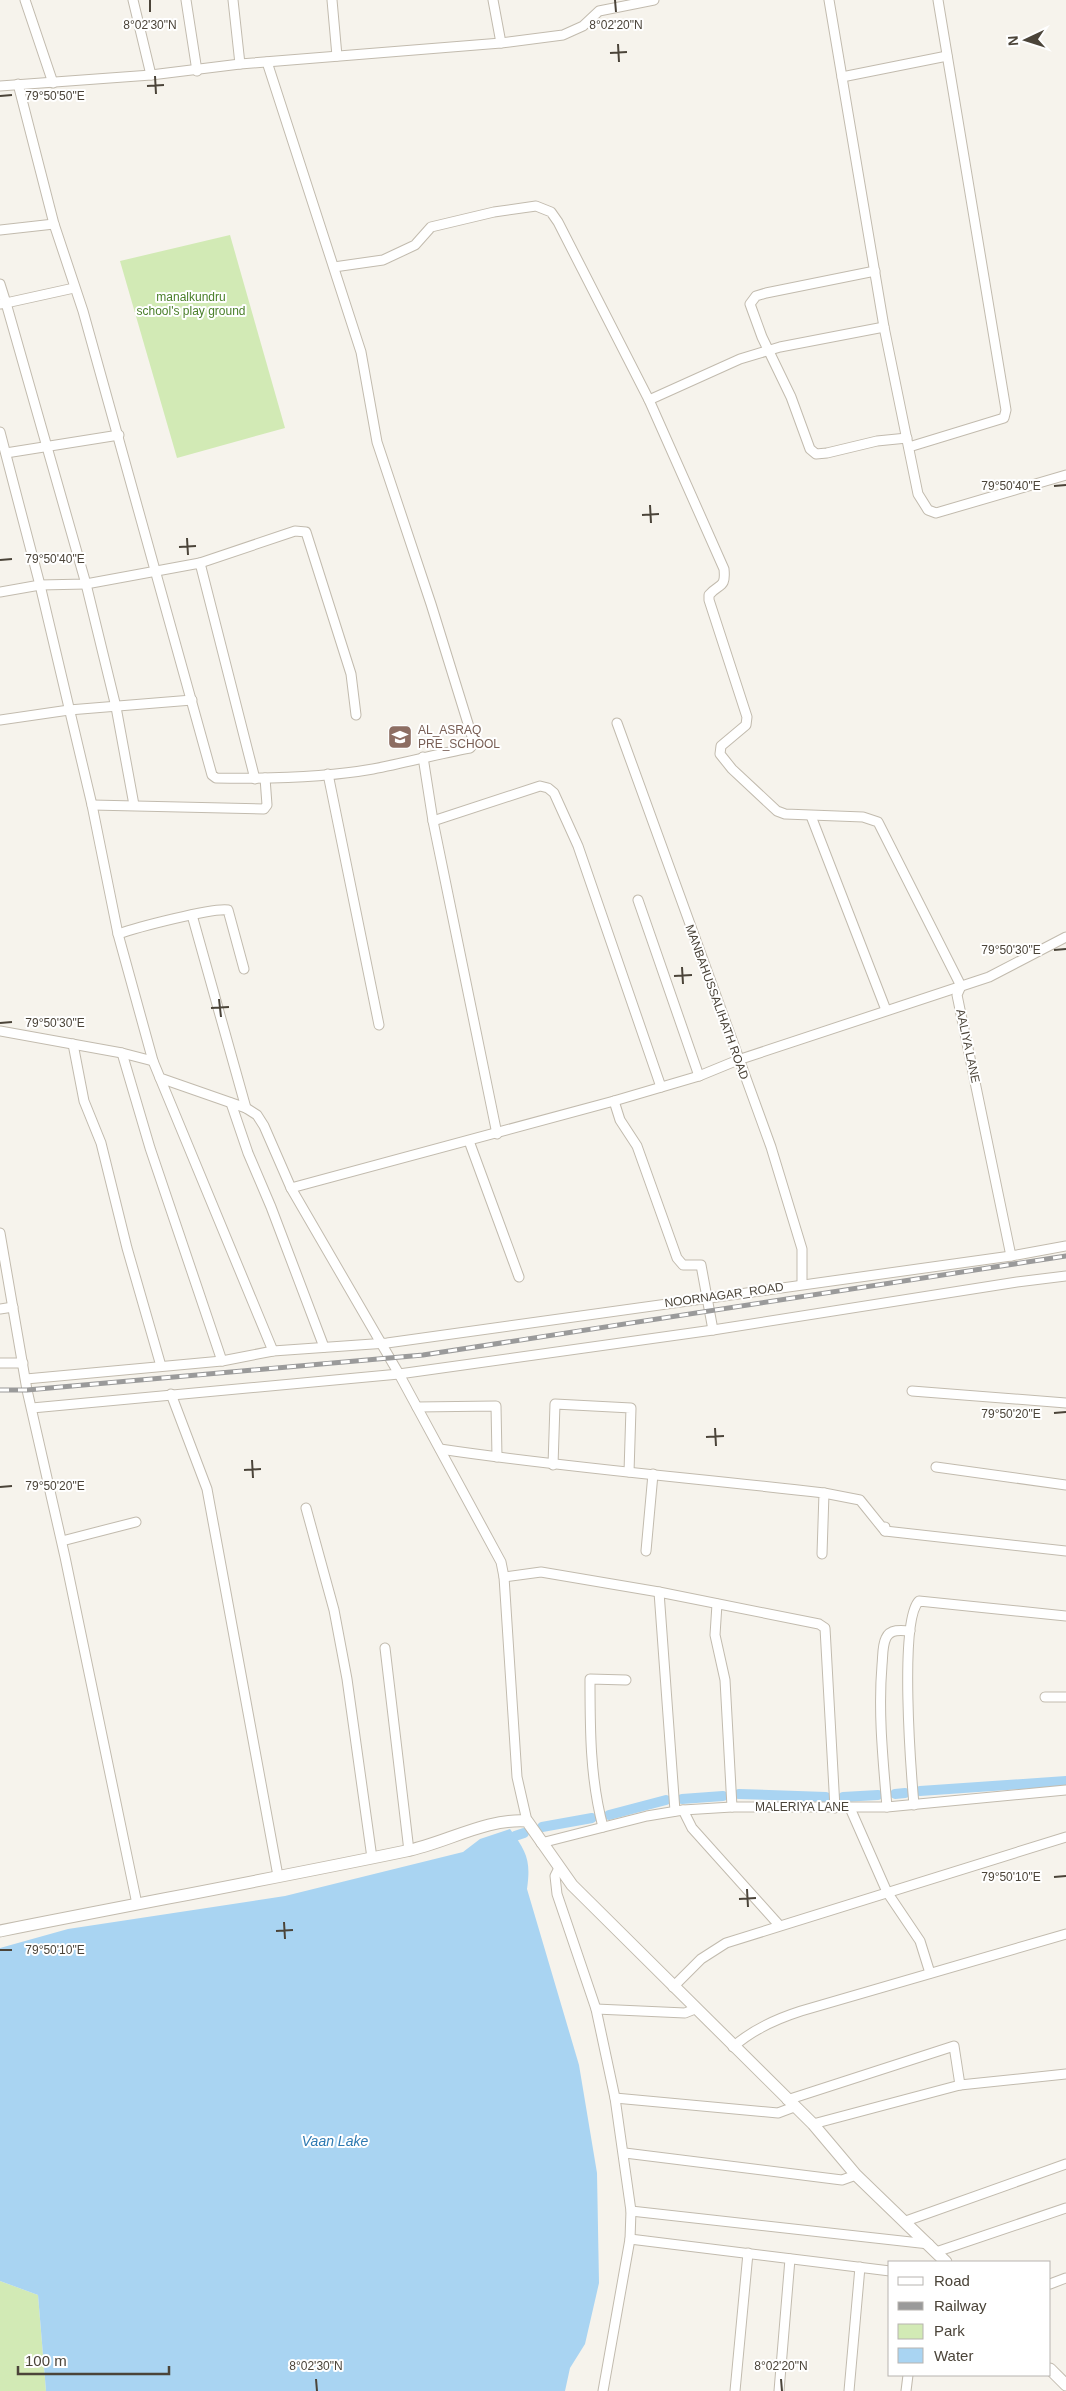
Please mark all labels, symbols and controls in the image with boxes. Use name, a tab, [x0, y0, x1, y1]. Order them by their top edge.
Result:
north arrow	[1001, 15, 1051, 65]
text: 8°02'30"N	[123, 18, 177, 32]
text: 8°02'20"N	[589, 18, 643, 32]
text: N	[1005, 35, 1021, 47]
text: 79°50'50"E	[25, 89, 85, 103]
park label: manalkundru school's play ground	[136, 290, 246, 318]
text: 79°50'40"E	[981, 479, 1041, 493]
text: 79°50'40"E	[25, 552, 85, 566]
place label: AL_ASRAQ PRE_SCHOOL	[418, 723, 500, 751]
school or university icon: AL_ASRAQ PRE_SCHOOL	[387, 724, 413, 750]
street label: MANBAHUSSALIHATH ROAD	[682, 923, 752, 1082]
text: 79°50'30"E	[981, 943, 1041, 957]
street label: AALIYA LANE	[953, 1008, 983, 1084]
text: 79°50'30"E	[25, 1016, 85, 1030]
street label: NOORNAGAR_ROAD	[664, 1280, 785, 1310]
text: 79°50'20"E	[981, 1407, 1041, 1421]
text: 79°50'20"E	[25, 1479, 85, 1493]
street label: MALERIYA LANE	[755, 1800, 849, 1814]
text: 79°50'10"E	[981, 1870, 1041, 1884]
text: 79°50'10"E	[25, 1943, 85, 1957]
water label: Vaan Lake	[302, 2133, 368, 2149]
legend	[888, 2261, 1051, 2376]
text: Road	[934, 2272, 970, 2289]
text: Railway	[934, 2297, 987, 2314]
text: Park	[934, 2322, 965, 2339]
scale bar	[18, 2344, 169, 2376]
text: Water	[934, 2347, 973, 2364]
text: 100 m	[25, 2352, 67, 2369]
text: 8°02'30"N	[289, 2359, 343, 2373]
text: 8°02'20"N	[754, 2359, 808, 2373]

